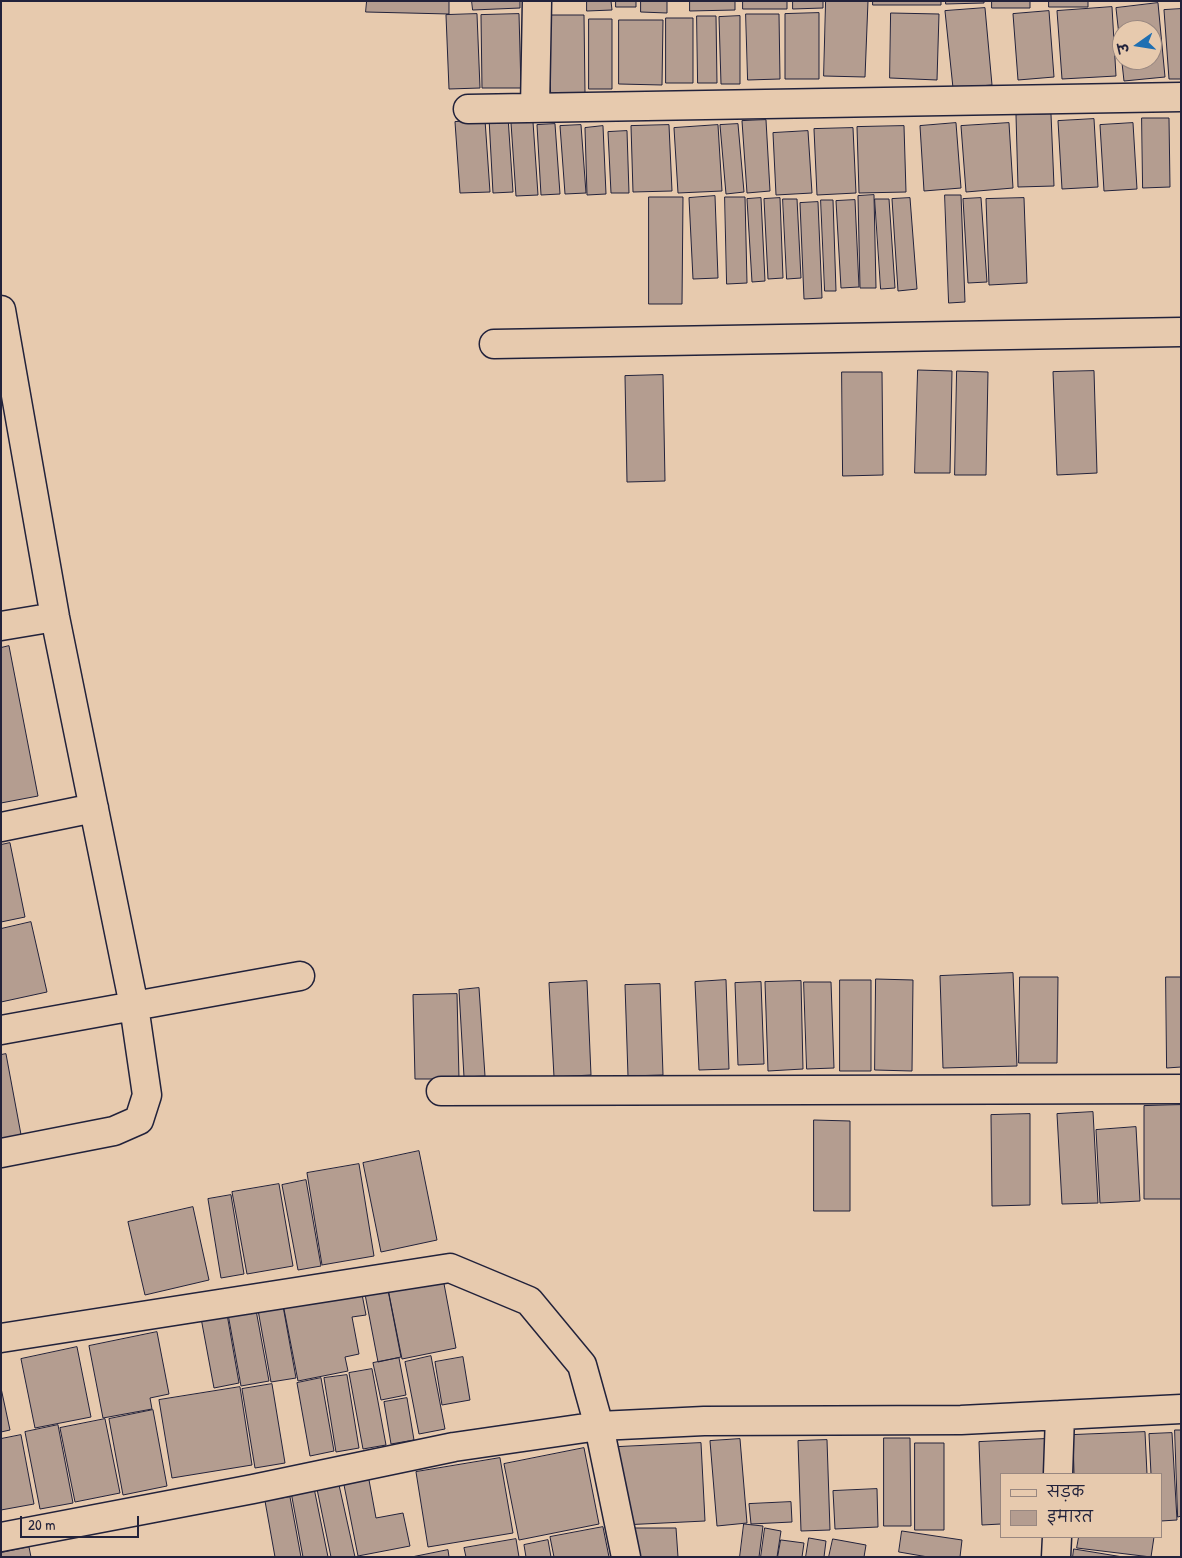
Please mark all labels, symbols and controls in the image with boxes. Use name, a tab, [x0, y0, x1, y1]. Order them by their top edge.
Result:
north arrow	[1112, 20, 1162, 70]
text: उ	[1113, 42, 1133, 55]
legend	[1000, 1473, 1162, 1538]
text: सड़क	[1047, 1481, 1084, 1502]
scale bar	[22, 1506, 141, 1538]
text: इमारत	[1047, 1506, 1093, 1527]
text: 20 m	[28, 1514, 55, 1535]

